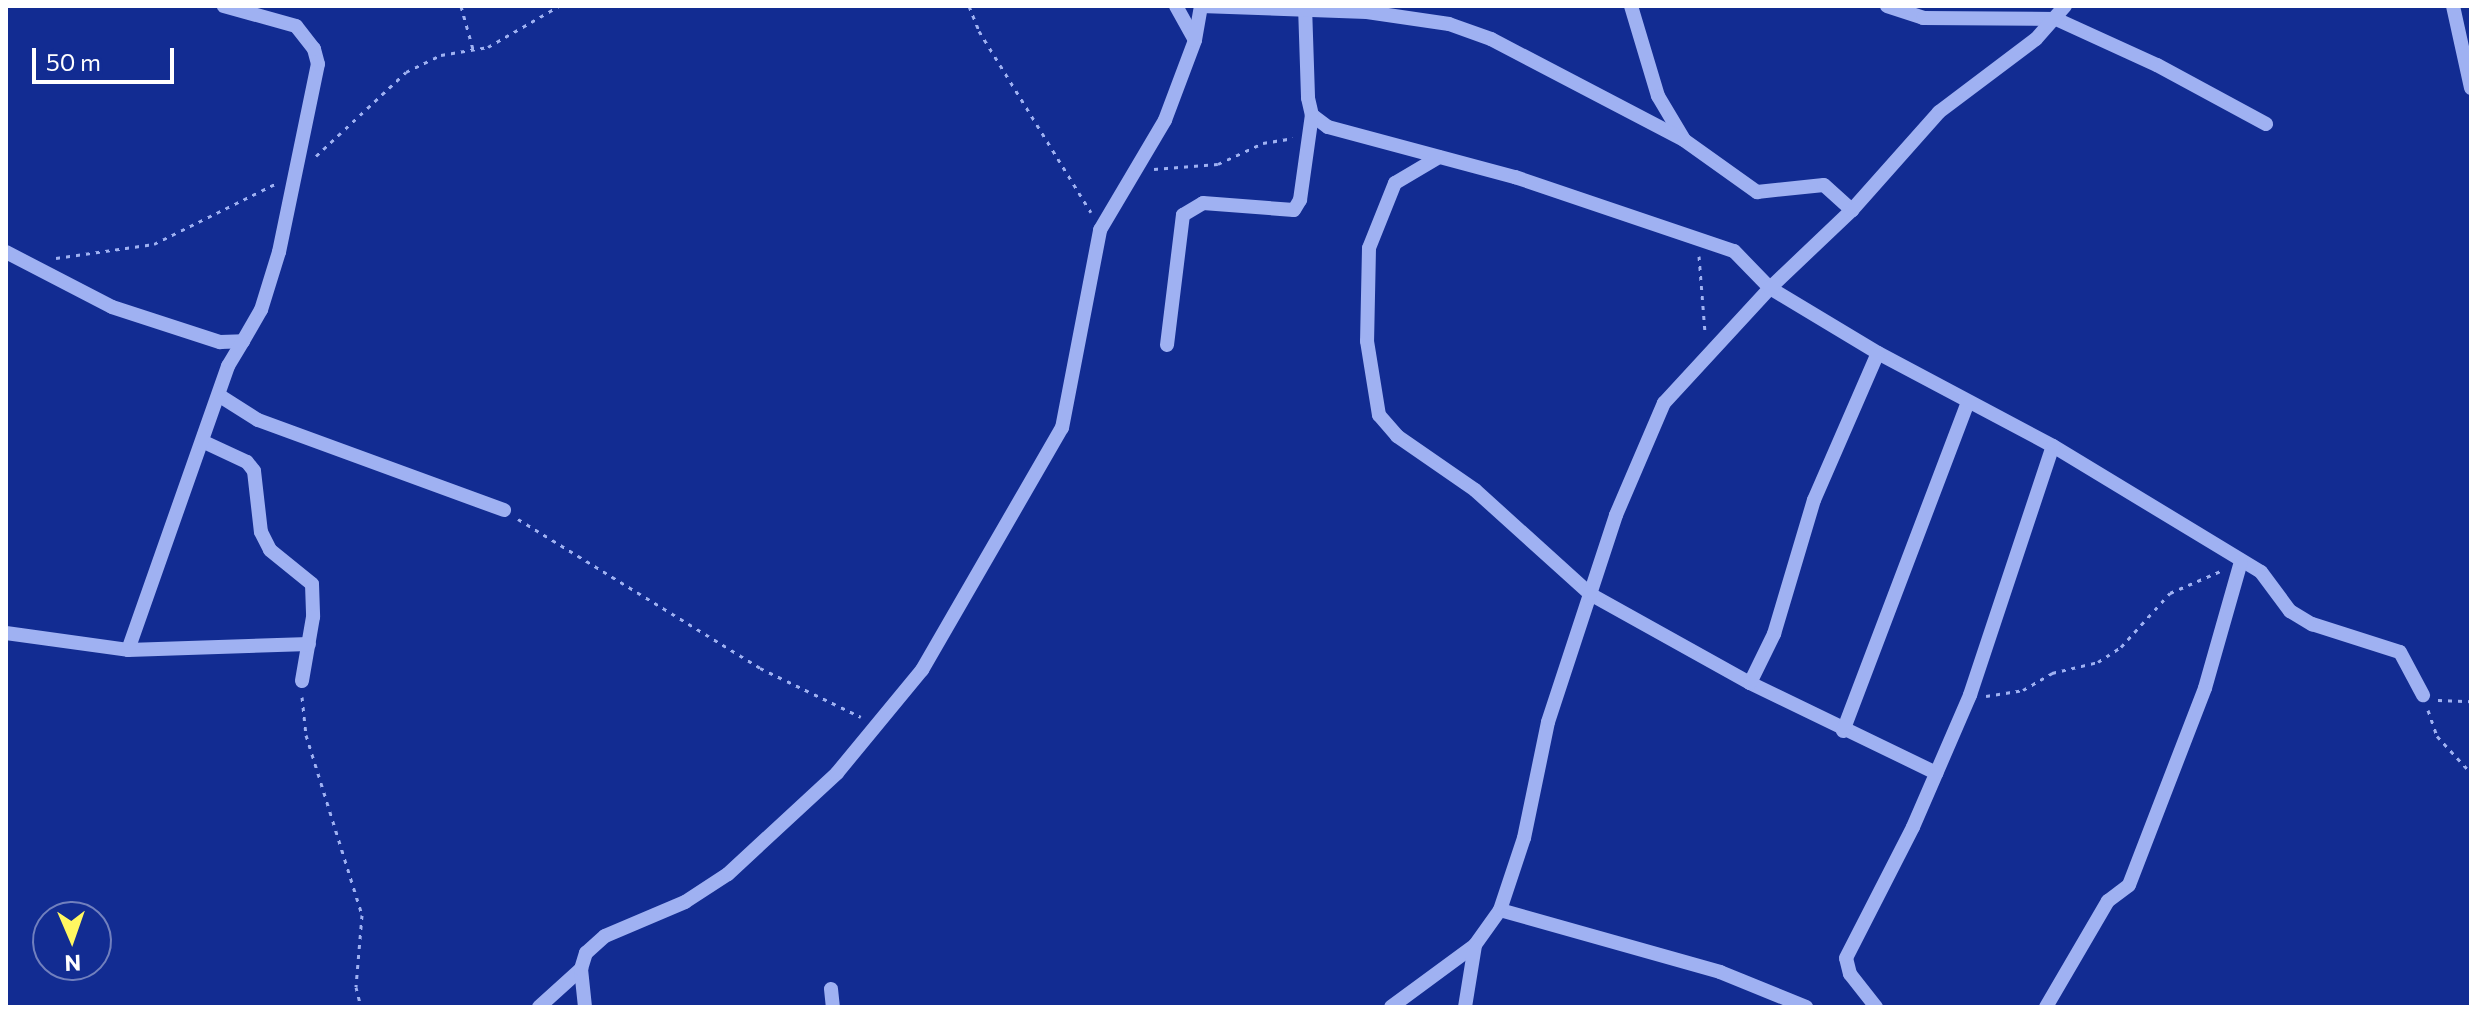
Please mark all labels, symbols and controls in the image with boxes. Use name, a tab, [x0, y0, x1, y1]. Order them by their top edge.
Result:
scale bar	[36, 32, 178, 82]
text: 50 m	[46, 47, 101, 76]
north arrow	[32, 901, 112, 981]
text: N	[64, 950, 82, 977]

